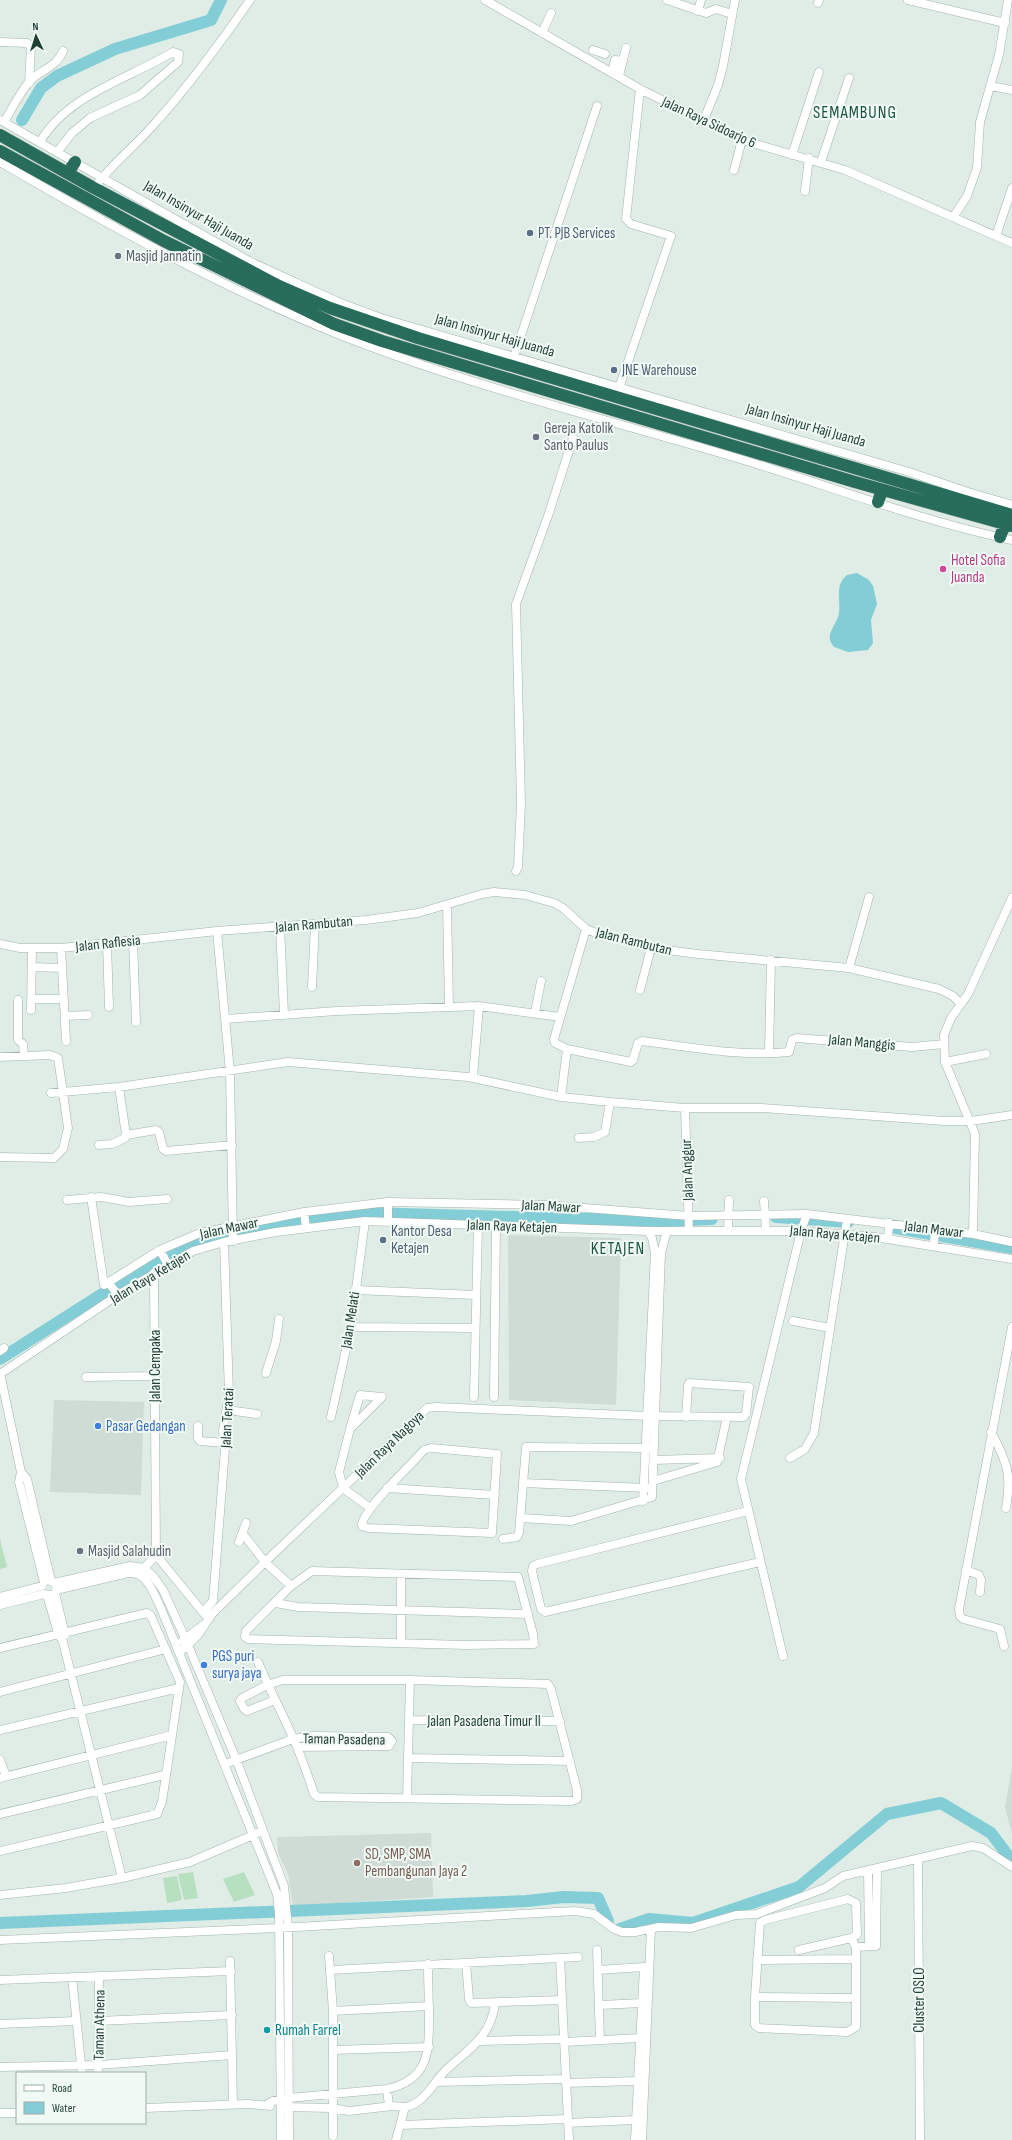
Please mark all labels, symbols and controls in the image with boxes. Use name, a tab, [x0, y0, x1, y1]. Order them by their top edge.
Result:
north arrow	[16, 16, 56, 56]
text: N	[32, 20, 39, 33]
street label: Jalan Raya Sidoarjo 6	[658, 92, 759, 153]
district label: SEMAMBUNG	[813, 103, 897, 123]
street label: Jalan Insinyur Haji Juanda	[140, 176, 257, 255]
place label: PT. PJB Services	[538, 224, 615, 243]
marker: PT. PJB Services	[525, 228, 535, 238]
place label: Masjid Jannatin	[126, 247, 201, 266]
marker: Masjid Jannatin	[113, 251, 123, 261]
street label: Jalan Insinyur Haji Juanda	[432, 309, 557, 362]
place label: JNE Warehouse	[621, 361, 697, 380]
marker: JNE Warehouse	[609, 365, 619, 375]
street label: Jalan Insinyur Haji Juanda	[743, 399, 868, 452]
place label: Gereja Katolik Santo Paulus	[544, 419, 614, 455]
marker: Gereja Katolik Santo Paulus	[531, 432, 541, 442]
place label: Hotel Sofia Juanda	[950, 551, 1006, 587]
marker: Hotel Sofia Juanda	[938, 564, 948, 574]
street label: Jalan Rambutan	[274, 912, 354, 937]
street label: Jalan Rambutan	[593, 923, 674, 960]
street label: Jalan Raflesia	[74, 931, 142, 956]
street label: Jalan Manggis	[827, 1030, 896, 1055]
street label: Jalan Anggur	[677, 1138, 698, 1202]
street label: Jalan Mawar	[520, 1195, 582, 1218]
street label: Jalan Mawar	[197, 1213, 261, 1244]
street label: Jalan Raya Ketajen	[466, 1215, 557, 1238]
street label: Jalan Mawar	[902, 1216, 965, 1243]
street label: Jalan Raya Ketajen	[788, 1221, 881, 1248]
place label: Kantor Desa Ketajen	[391, 1222, 452, 1258]
marker: Kantor Desa Ketajen	[378, 1235, 388, 1245]
district label: KETAJEN	[591, 1239, 645, 1259]
street label: Jalan Raya Ketajen	[106, 1246, 194, 1309]
street label: Jalan Melati	[336, 1290, 364, 1351]
street label: Jalan Cempaka	[146, 1330, 165, 1403]
street label: Jalan Teratai	[216, 1387, 239, 1450]
street label: Jalan Raya Nagoya	[350, 1406, 428, 1483]
place label: Pasar Gedangan	[106, 1417, 186, 1436]
marker: Pasar Gedangan	[93, 1421, 103, 1431]
place label: Masjid Salahudin	[88, 1542, 171, 1561]
marker: Masjid Salahudin	[75, 1546, 85, 1556]
place label: PGS puri surya jaya	[212, 1647, 262, 1683]
marker: PGS puri surya jaya	[199, 1660, 209, 1670]
street label: Jalan Pasadena Timur II	[426, 1712, 541, 1731]
street label: Taman Pasadena	[303, 1729, 386, 1750]
place label: SD, SMP, SMA Pembangunan Jaya 2	[365, 1845, 467, 1881]
marker: SD, SMP, SMA Pembangunan Jaya 2	[352, 1858, 362, 1868]
street label: Cluster OSLO	[910, 1967, 929, 2033]
street label: Taman Athena	[89, 1989, 110, 2061]
place label: Rumah Farrel	[275, 2021, 341, 2040]
marker: Rumah Farrel	[262, 2025, 272, 2035]
legend	[16, 2072, 146, 2124]
text: Road	[52, 2081, 72, 2096]
text: Water	[52, 2101, 76, 2116]

